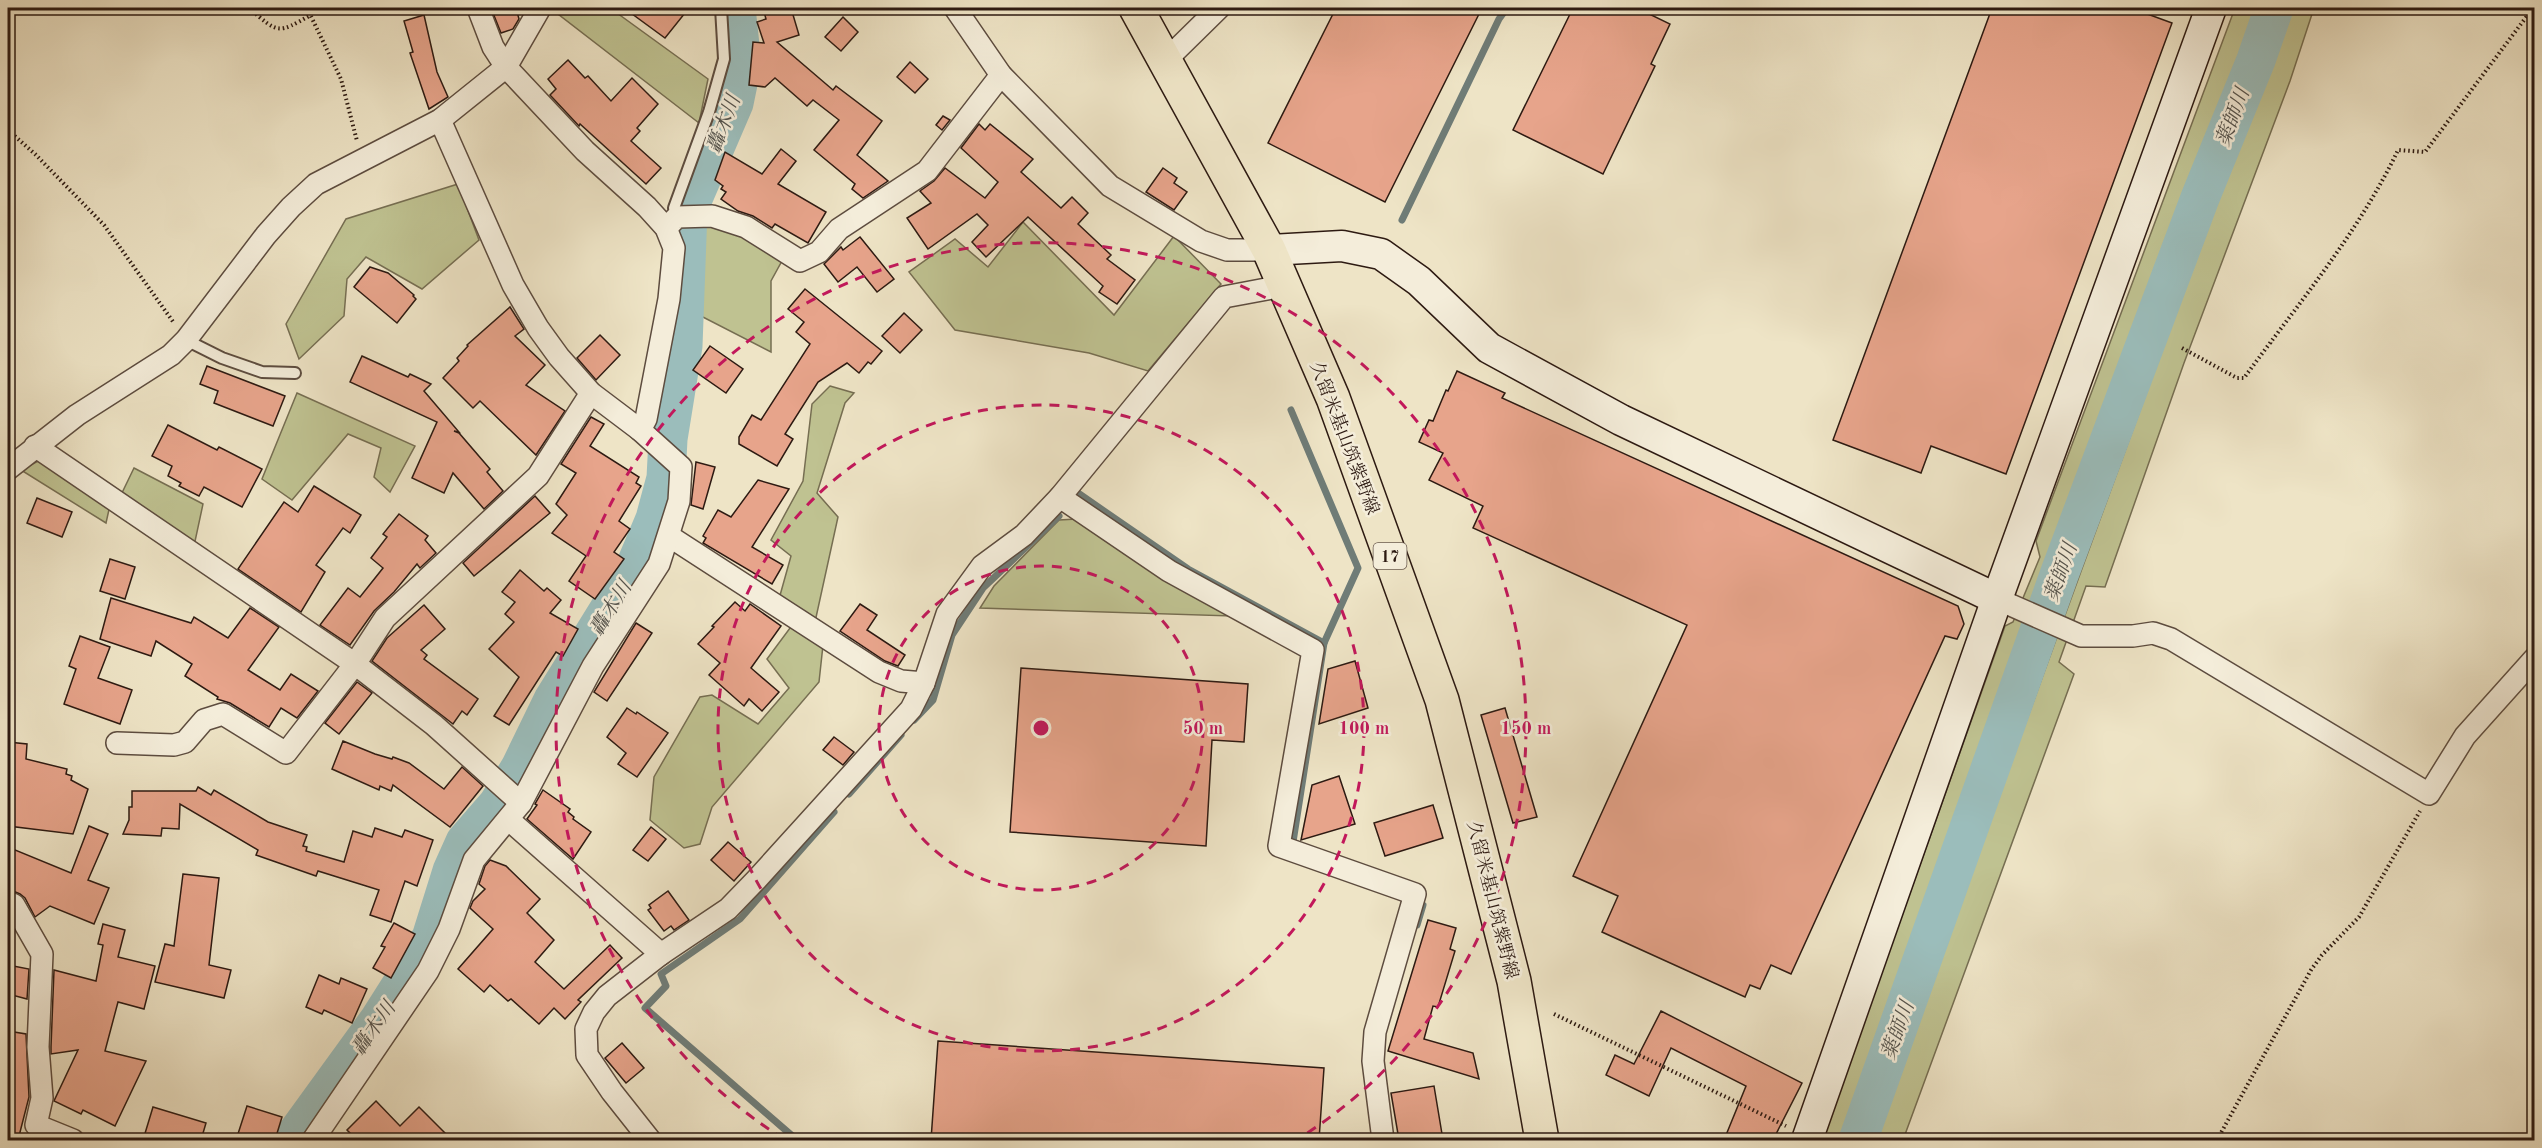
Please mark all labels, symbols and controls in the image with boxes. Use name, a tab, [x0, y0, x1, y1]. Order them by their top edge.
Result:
water label: 薬師川	[2212, 84, 2255, 149]
water label: 轟木川	[703, 91, 746, 156]
street label: 久留米基山筑紫野線	[1307, 359, 1383, 517]
water label: 薬師川	[2040, 539, 2082, 604]
road number: 17	[1374, 543, 1406, 569]
water label: 轟木川	[586, 576, 637, 640]
centre of rings	[1031, 718, 1051, 738]
text: 50 m	[1183, 720, 1223, 738]
text: 100 m	[1339, 720, 1389, 738]
text: 150 m	[1501, 720, 1551, 738]
street label: 久留米基山筑紫野線	[1464, 819, 1522, 981]
water label: 轟木川	[348, 996, 401, 1059]
water label: 薬師川	[1877, 997, 1919, 1062]

